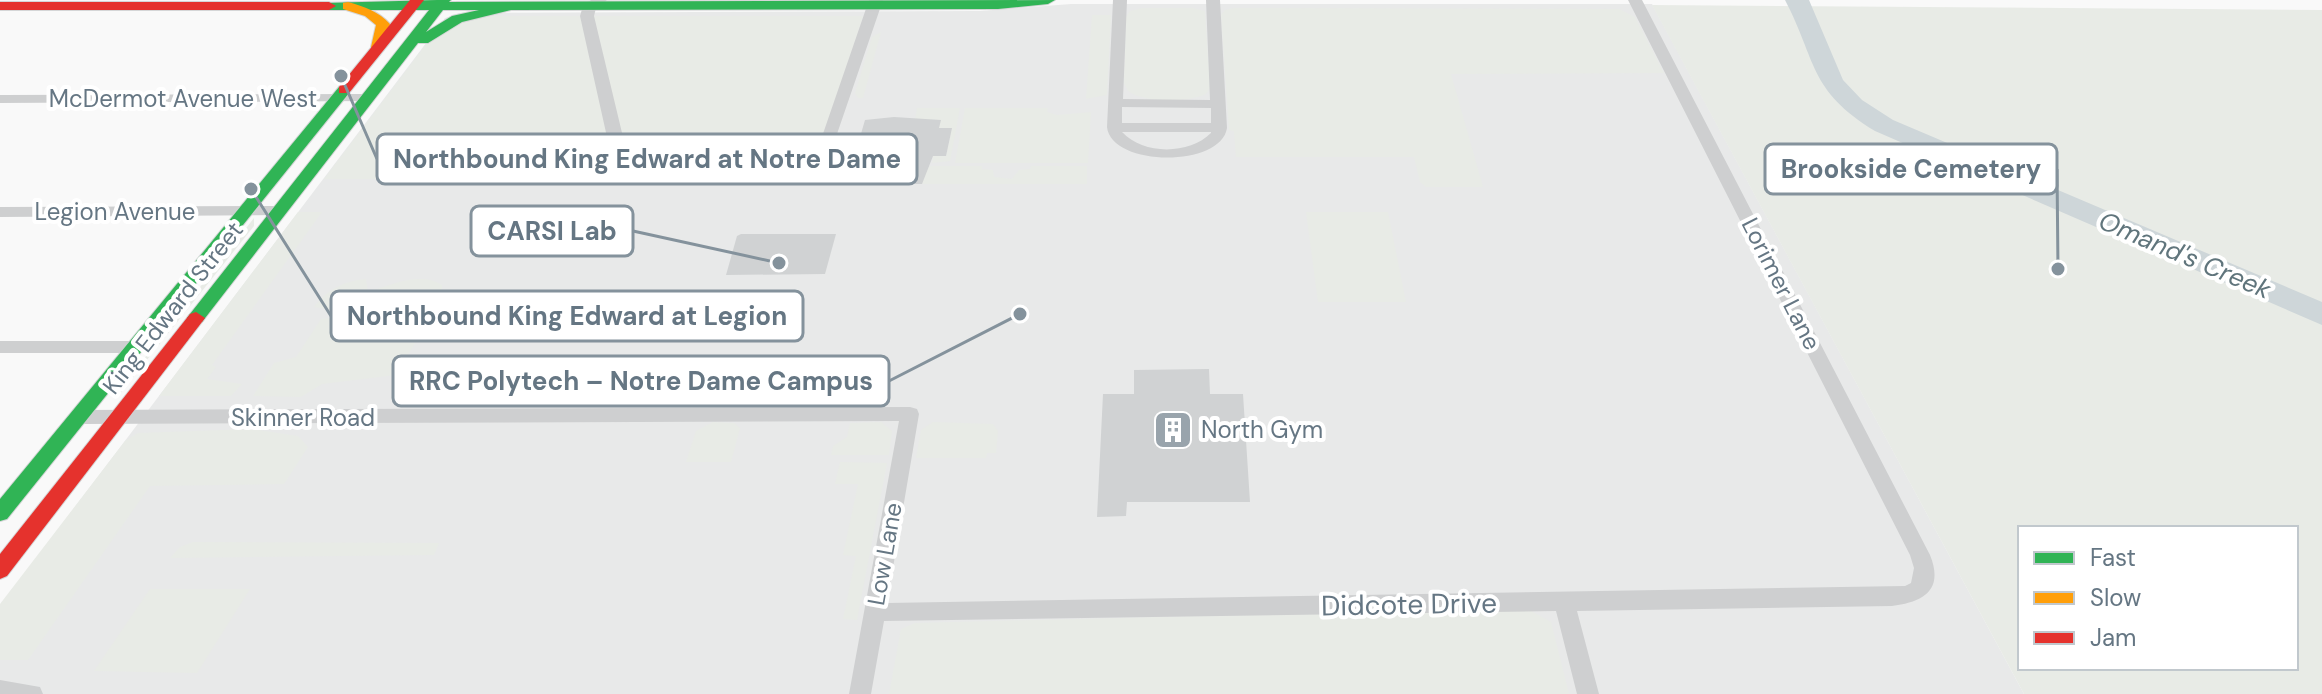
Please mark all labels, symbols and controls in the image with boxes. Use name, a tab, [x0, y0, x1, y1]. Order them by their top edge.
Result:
street label: McDermot Avenue West	[49, 83, 317, 114]
callout: Northbound King Edward at Notre Dame	[377, 134, 917, 184]
text: Northbound King Edward at Notre Dame	[393, 142, 901, 176]
callout: Brookside Cemetery	[1765, 144, 2057, 194]
text: Brookside Cemetery	[1781, 152, 2042, 186]
street label: Legion Avenue	[35, 196, 195, 227]
water label: Omand's Creek	[2094, 203, 2277, 307]
callout: CARSI Lab	[471, 206, 633, 256]
street label: Lorimer Lane	[1735, 212, 1828, 355]
text: CARSI Lab	[487, 214, 617, 248]
street label: King Edward Street	[96, 215, 250, 400]
callout: Northbound King Edward at Legion	[331, 291, 803, 341]
text: Northbound King Edward at Legion	[347, 299, 787, 333]
callout: RRC Polytech – Notre Dame Campus	[393, 356, 889, 406]
text: RRC Polytech – Notre Dame Campus	[409, 364, 873, 398]
street label: Skinner Road	[231, 402, 375, 433]
building icon: North Gym	[1152, 409, 1194, 451]
place label: North Gym	[1201, 414, 1323, 445]
street label: Low Lane	[860, 500, 909, 608]
legend	[2018, 526, 2298, 670]
text: Fast	[2090, 542, 2136, 573]
text: Slow	[2090, 582, 2141, 613]
street label: Didcote Drive	[1321, 584, 1497, 625]
text: Jam	[2090, 622, 2136, 653]

